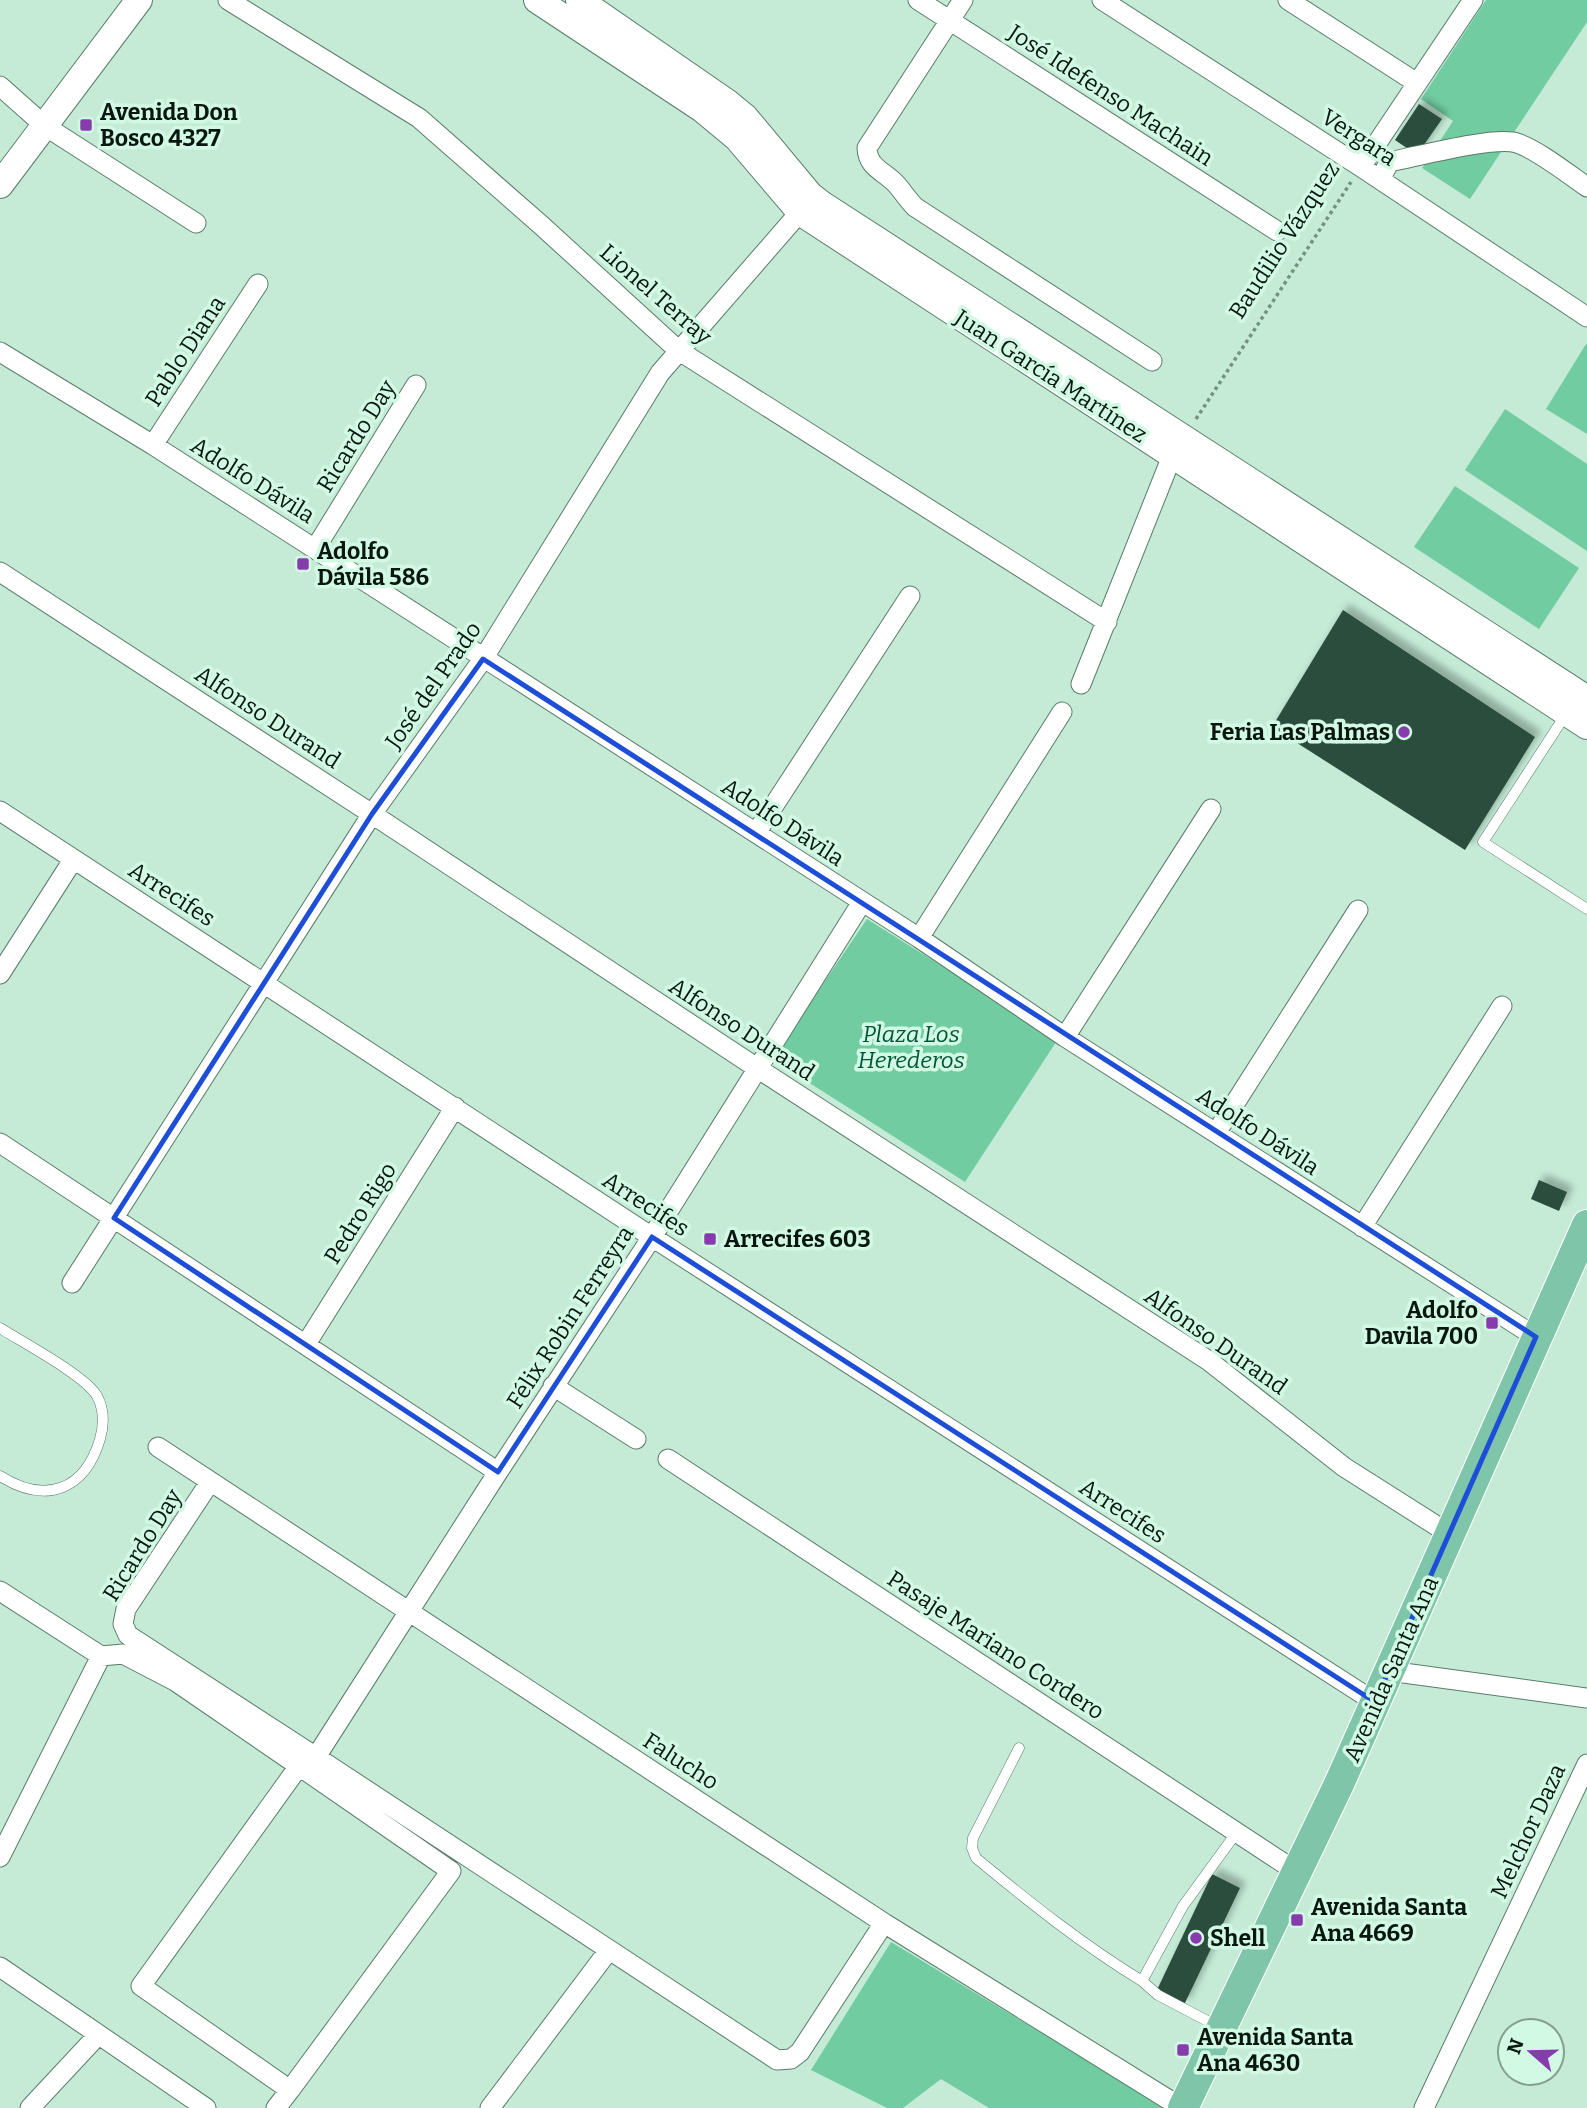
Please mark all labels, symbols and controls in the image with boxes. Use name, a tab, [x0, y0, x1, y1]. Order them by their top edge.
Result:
street label: José Idefenso Machain	[1002, 18, 1219, 172]
place label: Avenida Don Bosco 4327	[100, 98, 238, 152]
street label: Vergara	[1316, 102, 1402, 172]
marker: Avenida Don Bosco 4327	[78, 117, 94, 133]
street label: Baudilio Vázquez	[1223, 156, 1345, 324]
street label: Lionel Terray	[594, 238, 718, 351]
street label: Pablo Diana	[139, 290, 231, 411]
street label: Juan García Martínez	[949, 303, 1152, 449]
street label: Ricardo Day	[311, 374, 402, 497]
street label: Adolfo Dávila	[186, 431, 320, 529]
place label: Adolfo Dávila 586	[317, 537, 429, 591]
marker: Adolfo Dávila 586	[295, 556, 311, 572]
street label: José del Prado	[378, 616, 487, 755]
street label: Alfonso Durand	[190, 660, 346, 775]
place label: Feria Las Palmas	[1210, 718, 1390, 746]
marker: Feria Las Palmas	[1396, 724, 1412, 740]
street label: Adolfo Dávila	[716, 772, 850, 872]
street label: Arrecifes	[123, 856, 221, 932]
street label: Alfonso Durand	[664, 972, 820, 1087]
park label: Plaza Los Herederos	[857, 1020, 965, 1074]
street label: Adolfo Dávila	[1191, 1081, 1325, 1181]
street label: Pedro Rigo	[318, 1157, 402, 1269]
street label: Arrecifes	[597, 1166, 695, 1242]
street label: Félix Robin Ferreyra	[501, 1220, 640, 1414]
place label: Arrecifes 603	[724, 1225, 871, 1253]
marker: Arrecifes 603	[702, 1231, 718, 1247]
street label: Alfonso Durand	[1139, 1281, 1293, 1401]
place label: Adolfo Davila 700	[1365, 1296, 1478, 1350]
marker: Adolfo Davila 700	[1484, 1315, 1500, 1331]
street label: Arrecifes	[1074, 1473, 1172, 1549]
street label: Ricardo Day	[97, 1483, 188, 1606]
street label: Pasaje Mariano Cordero	[882, 1564, 1110, 1726]
street label: Avenida Santa Ana	[1338, 1572, 1445, 1766]
street label: Falucho	[638, 1726, 724, 1796]
street label: Melchor Daza	[1485, 1759, 1572, 1903]
place label: Avenida Santa Ana 4669	[1311, 1893, 1467, 1947]
marker: Avenida Santa Ana 4669	[1289, 1912, 1305, 1928]
place label: Shell	[1210, 1924, 1265, 1952]
marker: Shell	[1188, 1930, 1204, 1946]
north arrow	[1496, 2017, 1566, 2087]
place label: Avenida Santa Ana 4630	[1197, 2023, 1353, 2077]
text: N	[1502, 2035, 1529, 2057]
marker: Avenida Santa Ana 4630	[1175, 2042, 1191, 2058]

